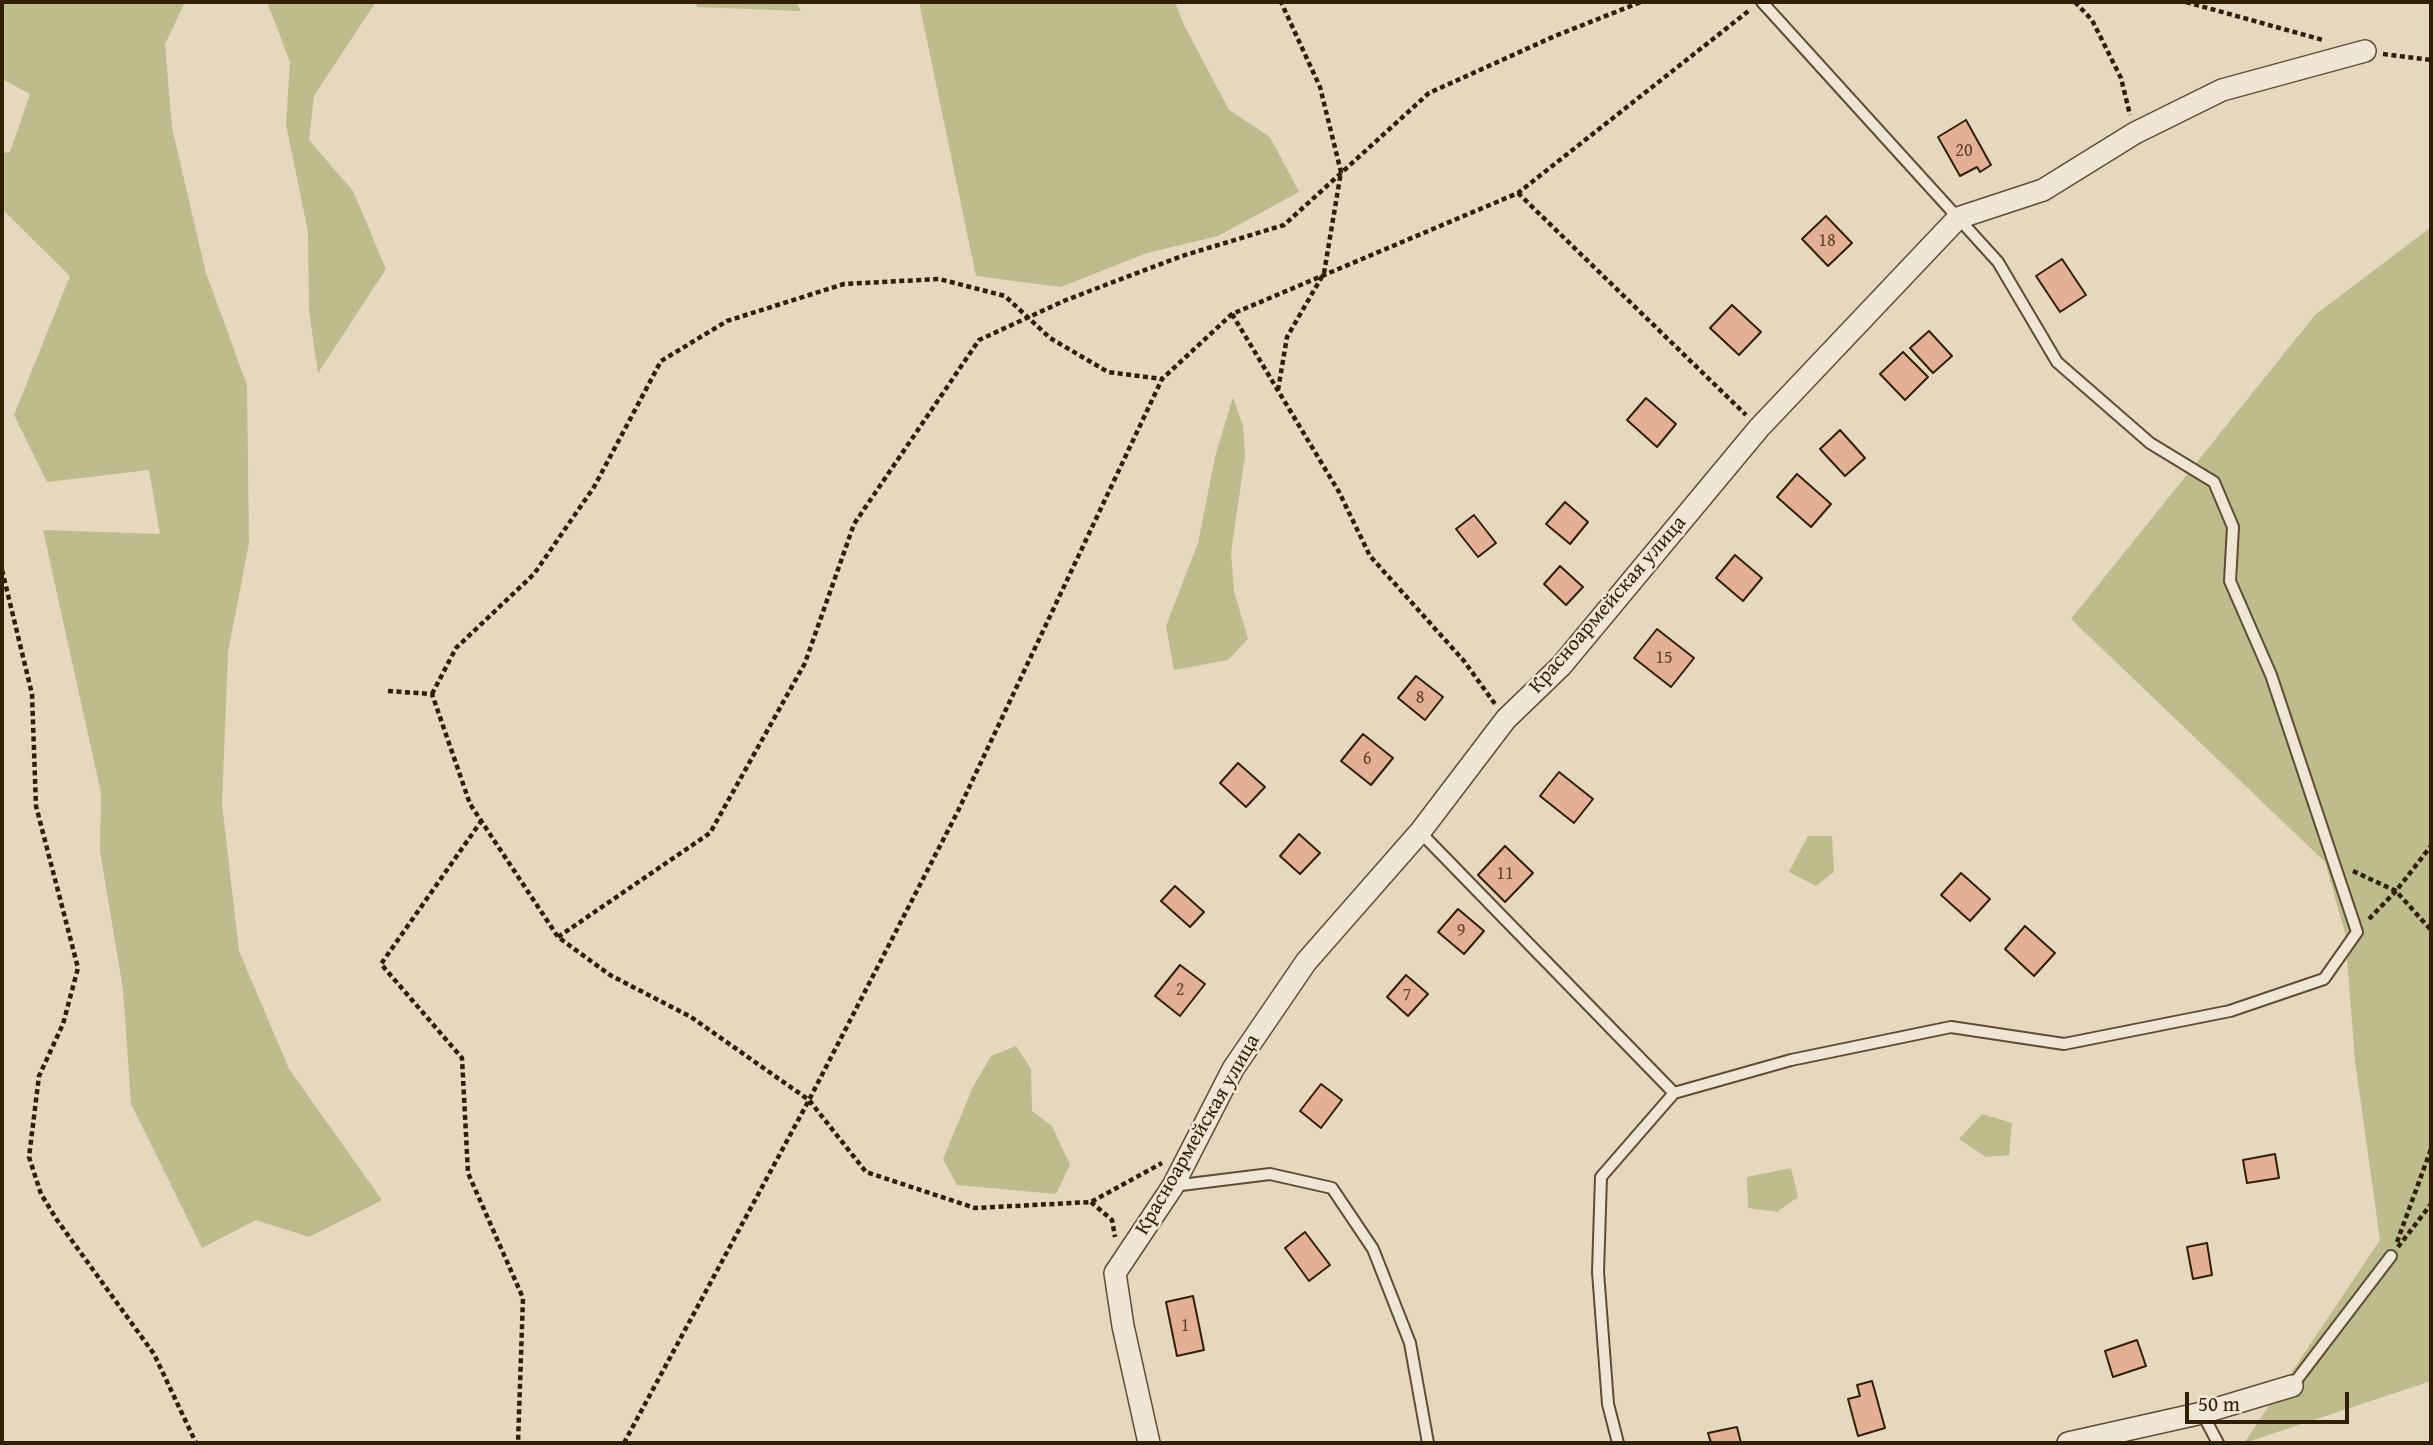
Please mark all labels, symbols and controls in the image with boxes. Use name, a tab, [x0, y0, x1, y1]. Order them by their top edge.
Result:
house number: 20	[1955, 140, 1973, 162]
house number: 18	[1818, 230, 1836, 252]
street label: Красноармейская улица	[1524, 511, 1692, 699]
house number: 15	[1655, 647, 1673, 669]
house number: 8	[1416, 687, 1424, 709]
house number: 6	[1363, 748, 1371, 770]
house number: 11	[1496, 863, 1514, 885]
house number: 9	[1457, 920, 1465, 942]
house number: 2	[1176, 979, 1184, 1001]
house number: 7	[1403, 984, 1411, 1006]
street label: Красноармейская улица	[1130, 1030, 1266, 1240]
house number: 1	[1181, 1315, 1189, 1337]
scale bar	[2188, 1378, 2352, 1422]
text: 50 m	[2198, 1388, 2240, 1419]

